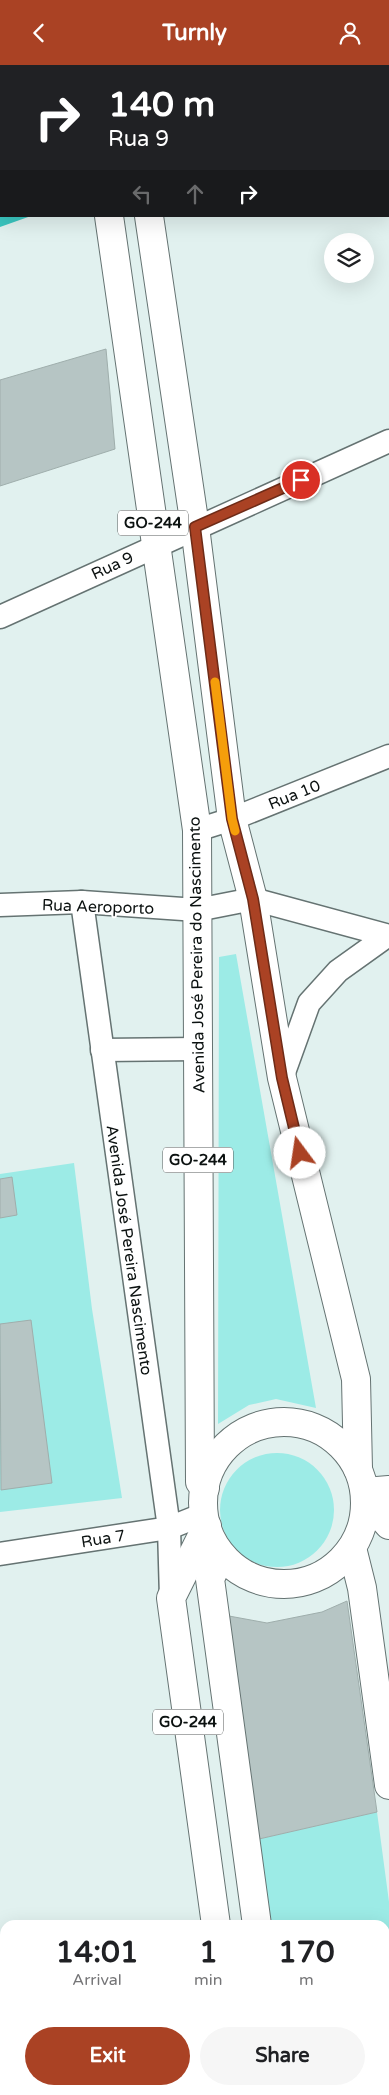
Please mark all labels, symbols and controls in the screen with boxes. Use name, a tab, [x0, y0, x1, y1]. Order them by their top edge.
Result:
icon: back	[25, 19, 53, 47]
icon: person	[336, 19, 364, 47]
text: Turnly	[162, 20, 227, 46]
text: 140 m	[108, 84, 215, 126]
icon: right	[25, 85, 90, 150]
text: Rua 9	[108, 126, 169, 152]
icon: left	[128, 180, 156, 208]
icon: ahead	[181, 180, 209, 208]
icon: right	[234, 180, 262, 208]
map controls	[324, 233, 374, 283]
button: layers	[324, 233, 374, 283]
pin	[280, 459, 322, 501]
icon: arrive	[287, 466, 315, 494]
road number: GO-244	[118, 511, 188, 535]
street label: Rua 9	[88, 547, 137, 584]
street label: Rua 10	[265, 775, 323, 814]
street label: Avenida José Pereira do Nascimento	[185, 816, 209, 1093]
street label: Rua Aeroporto	[41, 895, 154, 919]
street label: Avenida José Pereira Nascimento	[102, 1124, 156, 1377]
position arrow	[273, 1126, 325, 1178]
road number: GO-244	[163, 1147, 233, 1173]
street label: Rua 7	[80, 1526, 127, 1552]
road number: GO-244	[153, 1709, 223, 1735]
text: 14:01	[55, 1934, 139, 1971]
text: 1	[199, 1934, 218, 1971]
text: 170	[278, 1934, 335, 1971]
text: Arrival	[72, 1970, 122, 1990]
text: min	[194, 1970, 223, 1990]
text: m	[299, 1970, 314, 1990]
button: Exit	[25, 2027, 190, 2085]
button: Share	[200, 2027, 365, 2085]

